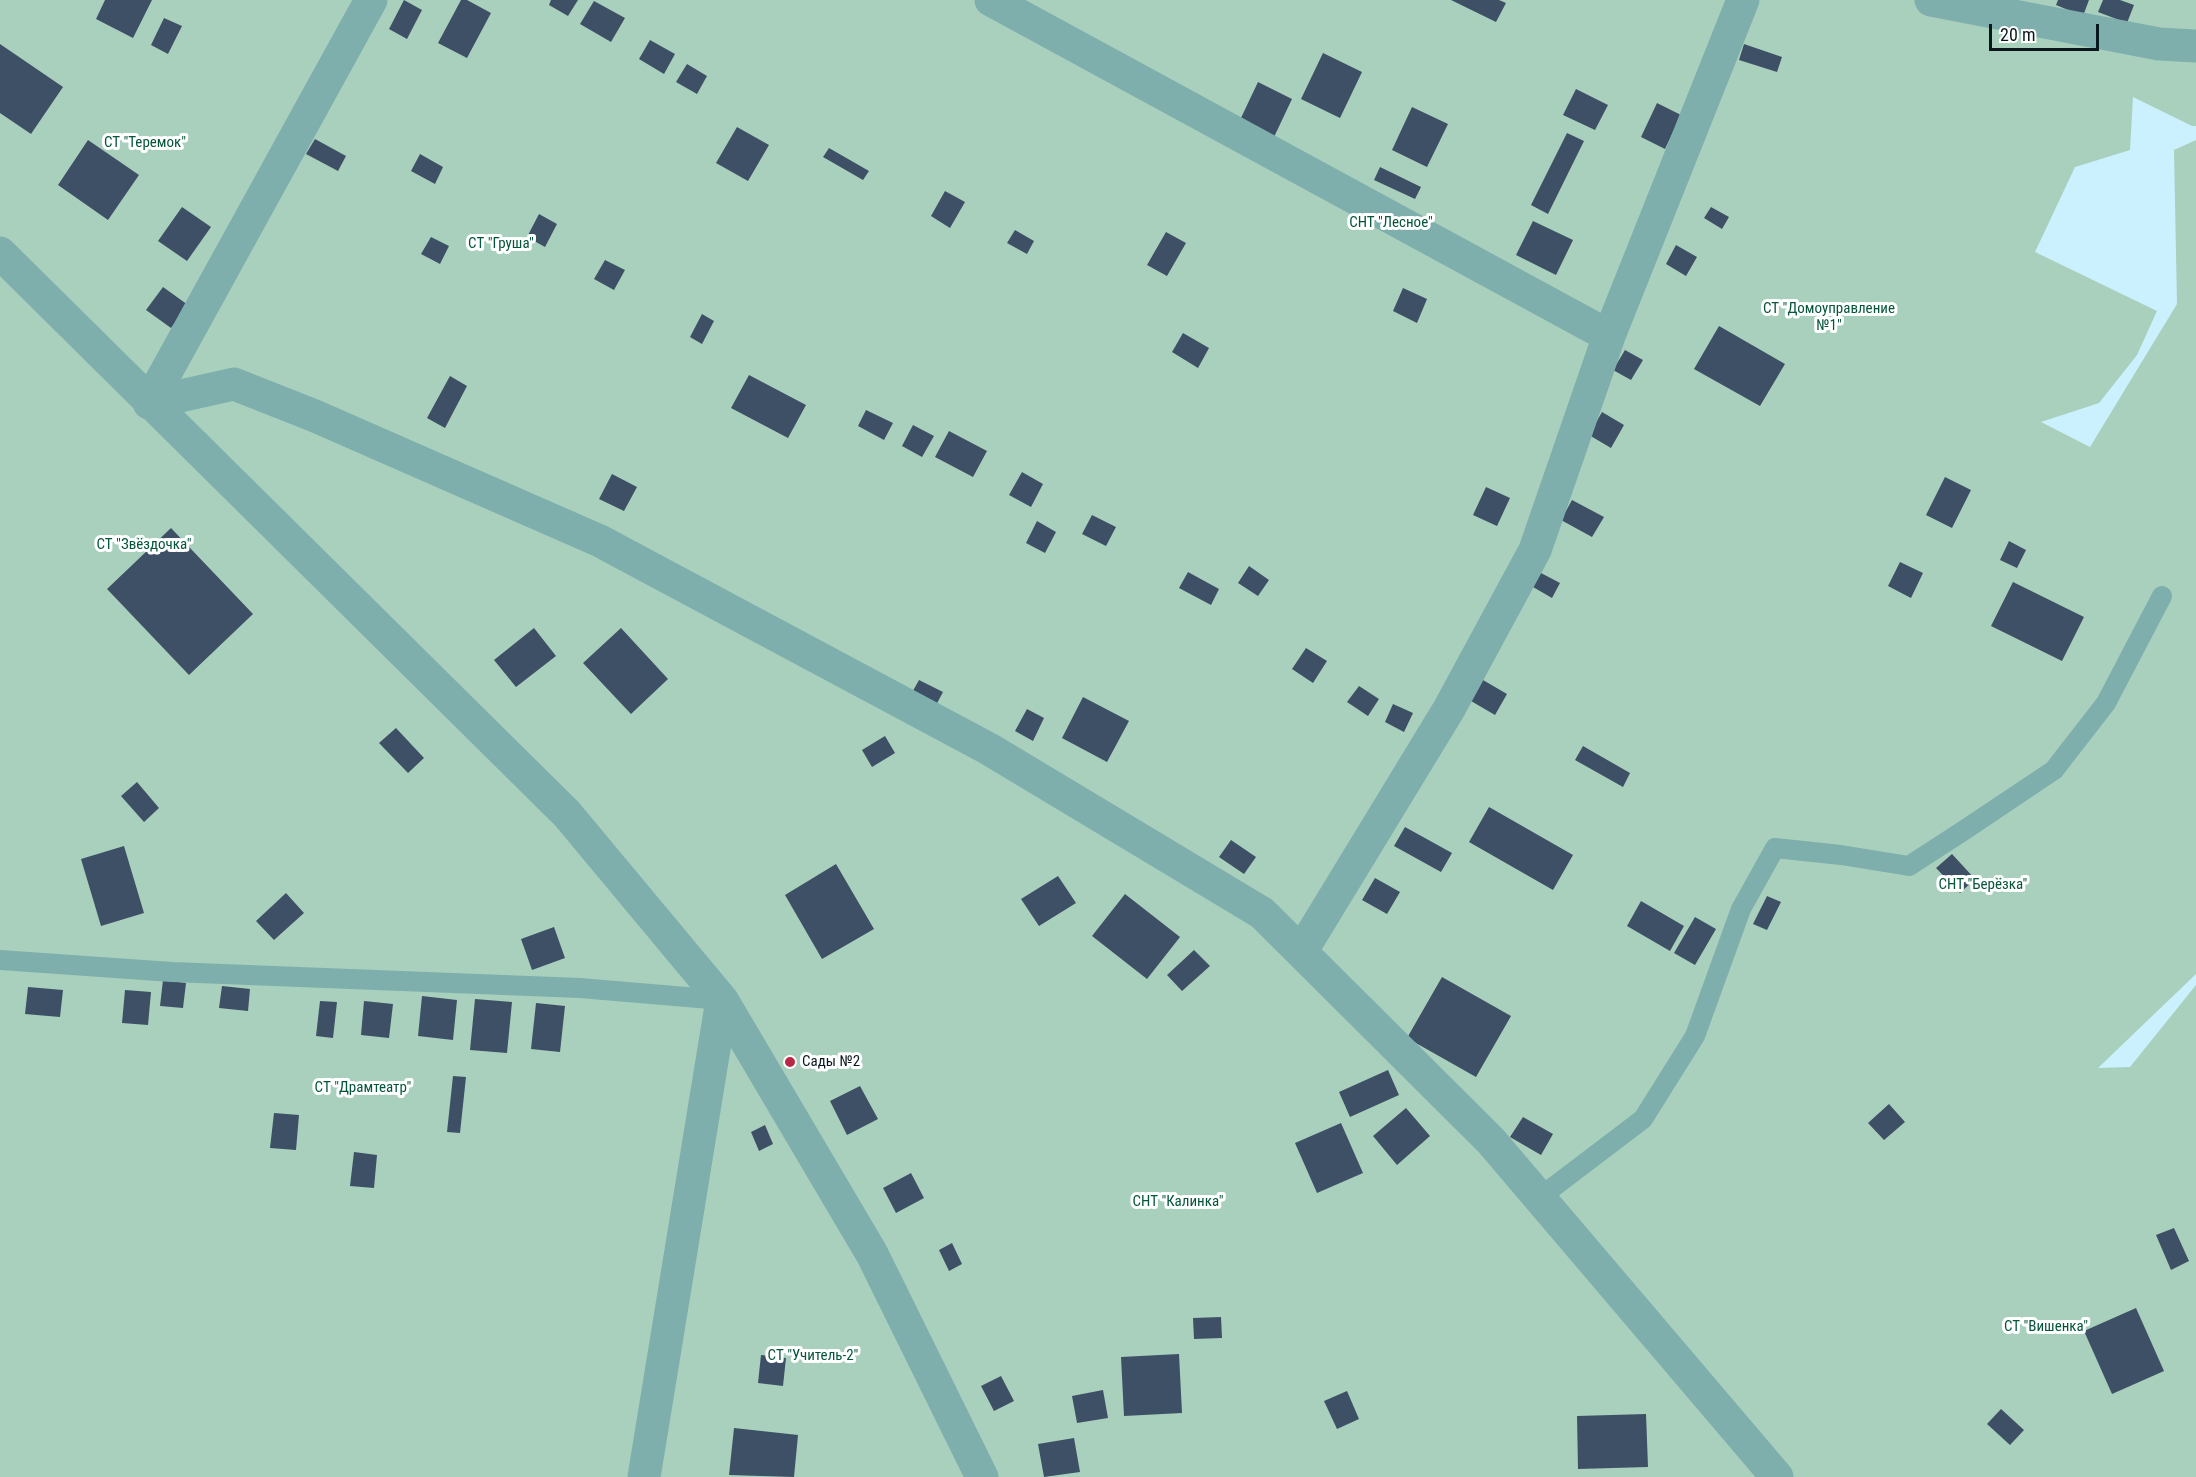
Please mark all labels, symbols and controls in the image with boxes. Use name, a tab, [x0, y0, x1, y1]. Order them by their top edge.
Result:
scale bar	[1992, 12, 2102, 50]
text: 20 m	[2000, 24, 2035, 45]
park label: СТ "Теремок"	[104, 134, 186, 152]
park label: СНТ "Лесное"	[1349, 214, 1433, 232]
park label: СТ "Груша"	[468, 235, 534, 253]
park label: СТ "Домоуправление №1"	[1763, 300, 1895, 335]
park label: СТ "Звёздочка"	[97, 536, 191, 554]
park label: СНТ "Берёзка"	[1939, 876, 2027, 894]
place label: Сады №2	[802, 1053, 860, 1071]
marker: Сады №2	[783, 1055, 797, 1069]
park label: СТ "Драмтеатр"	[315, 1079, 411, 1097]
park label: СНТ "Калинка"	[1133, 1193, 1223, 1211]
park label: СТ "Вишенка"	[2004, 1318, 2088, 1336]
park label: СТ "Учитель-2"	[768, 1347, 858, 1365]

